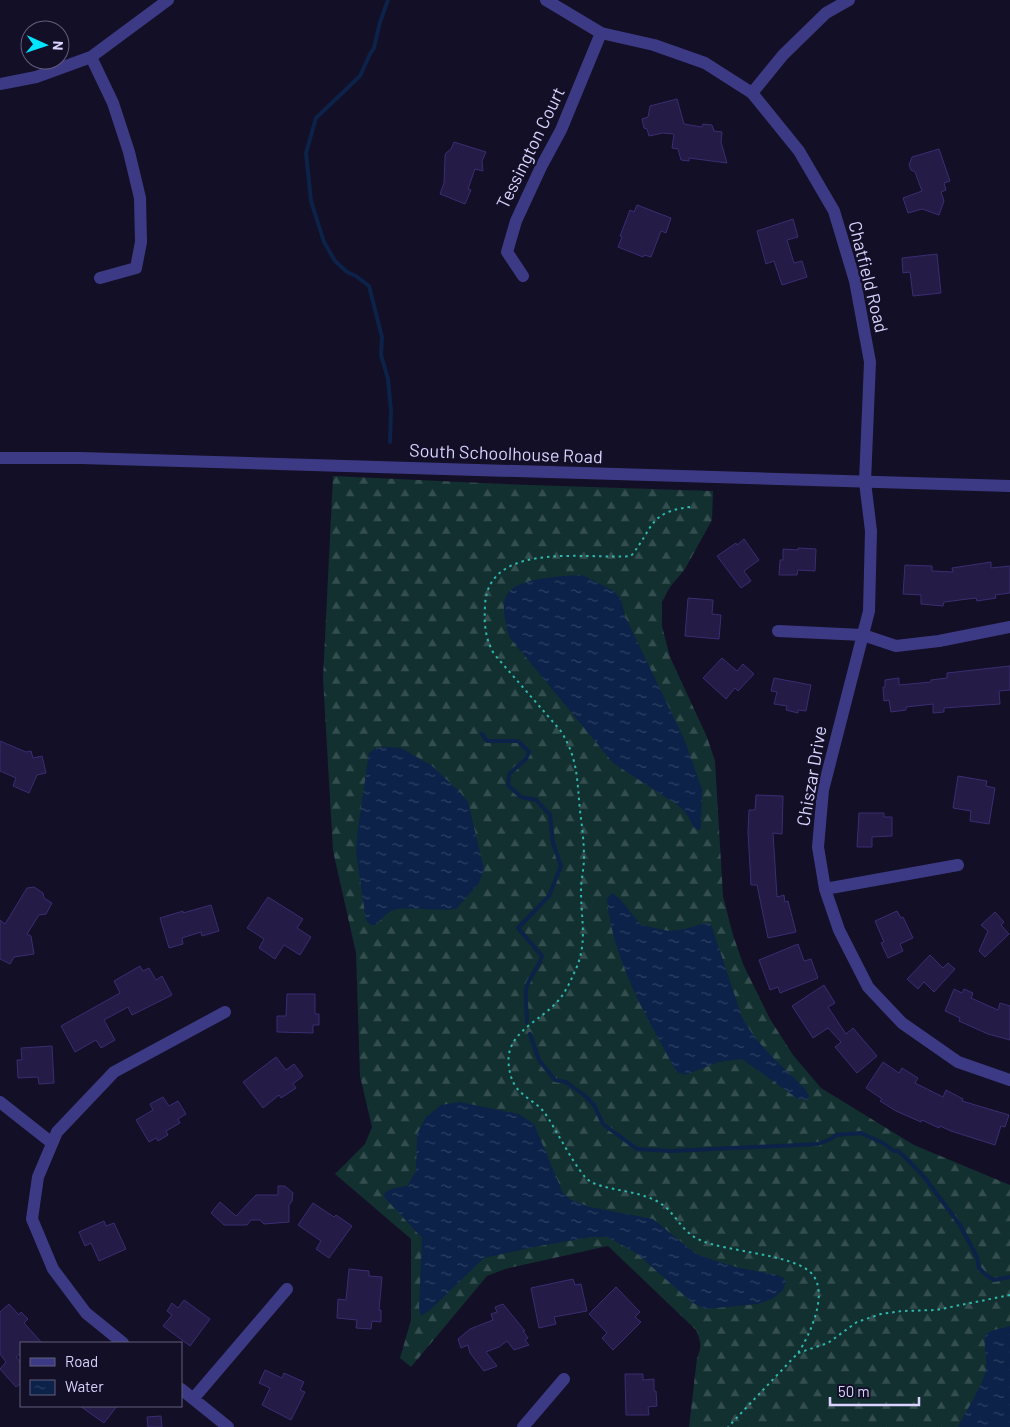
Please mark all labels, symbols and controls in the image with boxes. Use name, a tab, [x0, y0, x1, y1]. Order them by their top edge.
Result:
north arrow	[20, 20, 70, 70]
text: N	[50, 41, 67, 51]
street label: Tessington Court	[491, 83, 569, 212]
street label: Chatfield Road	[844, 219, 893, 335]
street label: South Schoolhouse Road	[409, 439, 603, 467]
street label: Chiszar Drive	[791, 724, 831, 828]
legend	[20, 1342, 182, 1407]
text: Road	[65, 1352, 98, 1370]
scale bar	[830, 1374, 919, 1406]
text: Water	[65, 1377, 104, 1395]
text: 50 m	[838, 1382, 870, 1400]

